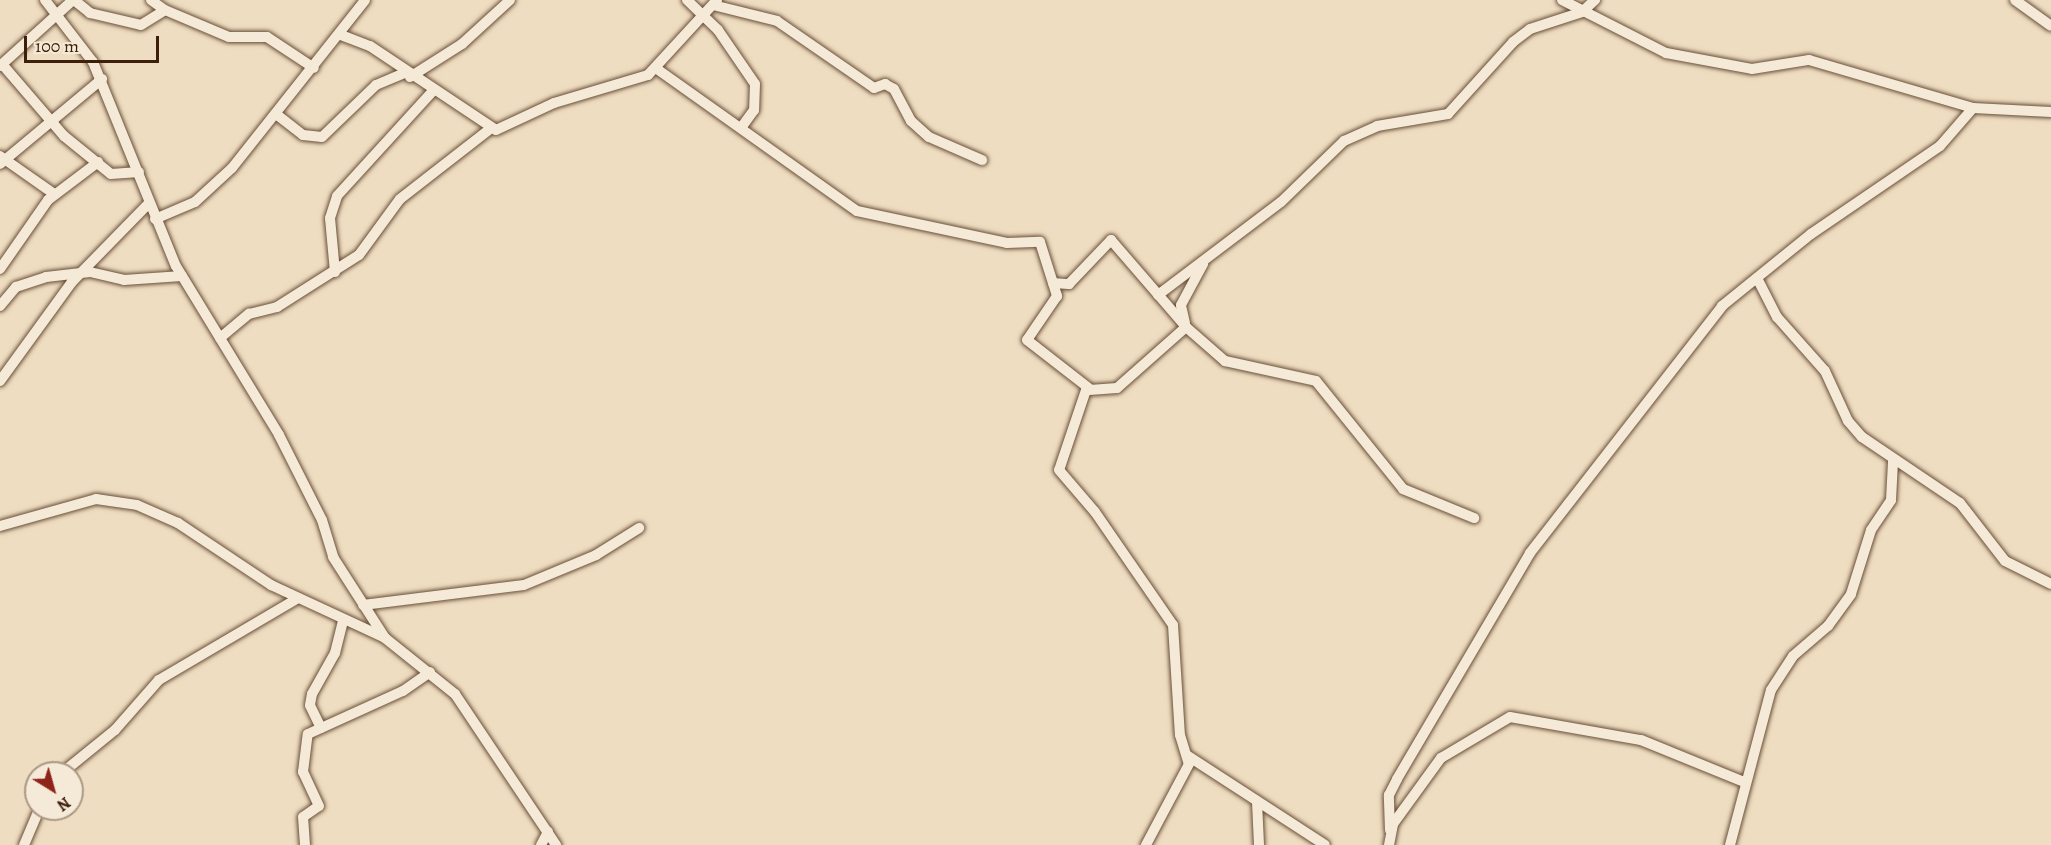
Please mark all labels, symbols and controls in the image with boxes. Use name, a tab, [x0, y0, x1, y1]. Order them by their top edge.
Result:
scale bar	[27, 24, 162, 62]
text: 100 m	[35, 34, 79, 58]
north arrow	[24, 761, 84, 821]
text: N	[52, 791, 75, 816]

